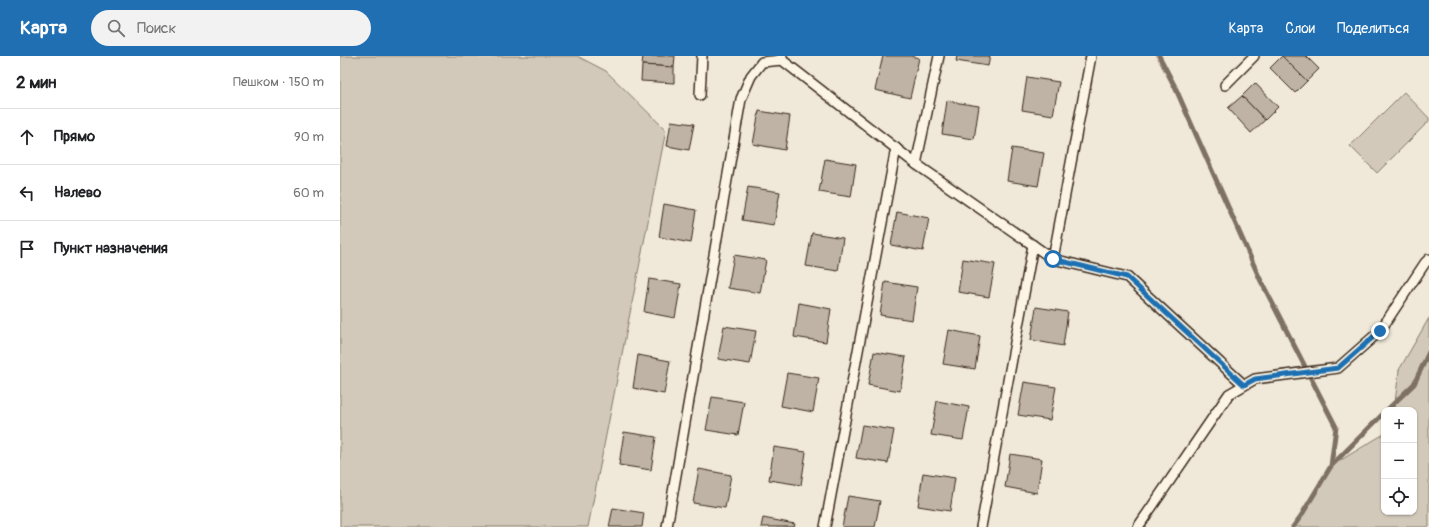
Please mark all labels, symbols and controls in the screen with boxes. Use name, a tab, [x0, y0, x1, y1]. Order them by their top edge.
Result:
search box	[91, 10, 371, 46]
text: Карта	[20, 16, 67, 40]
icon: search	[105, 17, 127, 39]
text: Поиск	[137, 19, 176, 38]
text: Карта	[1229, 20, 1263, 37]
text: Слои	[1285, 20, 1315, 37]
text: Поделиться	[1337, 20, 1409, 37]
text: 2 мин	[16, 72, 56, 93]
text: Пешком · 150 m	[233, 74, 324, 90]
icon: ahead	[16, 126, 38, 148]
text: Прямо	[54, 127, 95, 146]
text: 90 m	[294, 129, 324, 145]
icon: left	[16, 182, 38, 204]
text: Налево	[54, 183, 101, 202]
text: 60 m	[293, 185, 324, 201]
icon: arrive	[16, 238, 38, 260]
text: Пункт назначения	[54, 239, 168, 258]
route start	[1044, 250, 1062, 268]
route end	[1371, 322, 1389, 340]
map controls	[1381, 407, 1417, 515]
button: +	[1381, 407, 1417, 443]
button: −	[1381, 443, 1417, 479]
button: locate	[1381, 479, 1417, 515]

